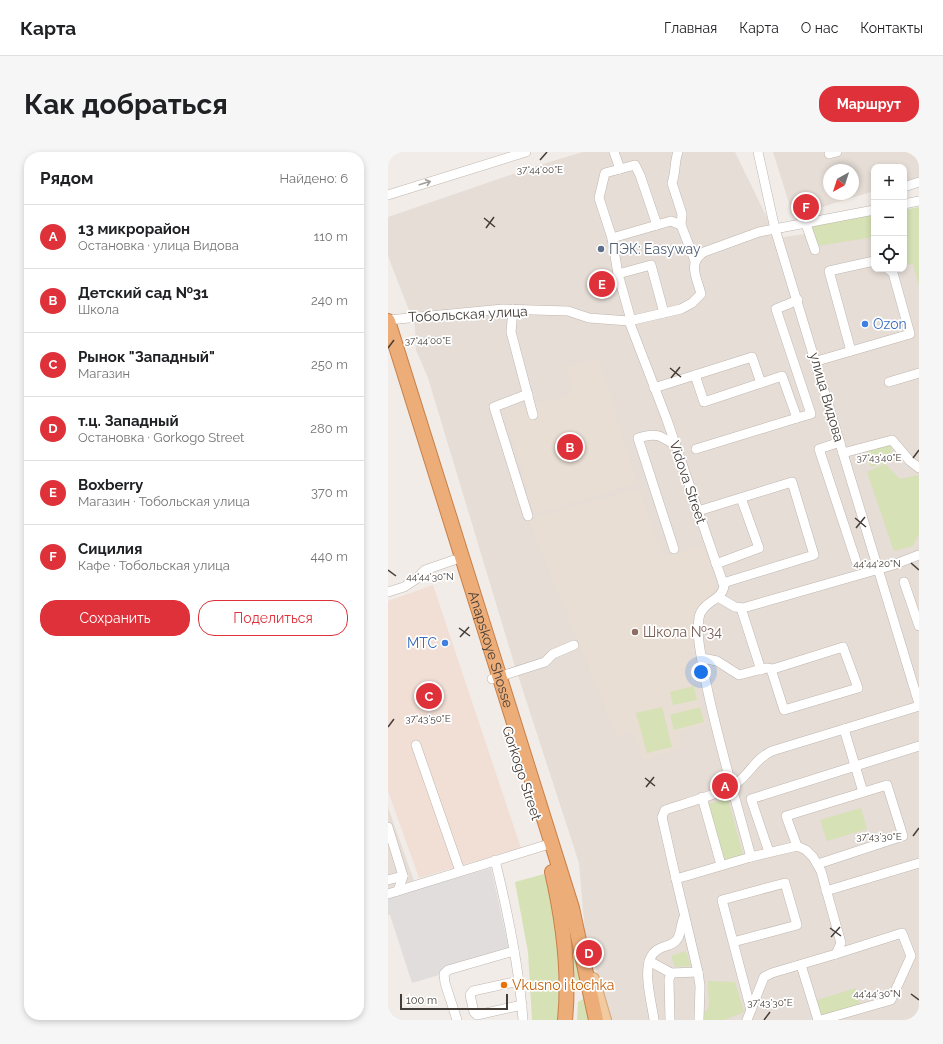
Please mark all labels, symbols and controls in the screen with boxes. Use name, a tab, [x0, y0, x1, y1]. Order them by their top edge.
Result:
text: Карта	[20, 17, 76, 39]
text: Главная	[664, 20, 717, 36]
text: Карта	[739, 20, 779, 36]
text: О нас	[801, 20, 838, 36]
text: Контакты	[860, 20, 923, 36]
button: Маршрут	[819, 86, 919, 122]
text: Как добраться	[24, 88, 228, 121]
text: 37°44'00"E	[517, 164, 563, 175]
north arrow	[823, 164, 859, 200]
map controls	[871, 164, 907, 272]
button: +	[871, 164, 907, 200]
text: Рядом	[40, 168, 93, 188]
text: Найдено: 6	[280, 171, 348, 186]
one-way arrow	[419, 179, 432, 186]
pin: F	[793, 192, 819, 222]
button: −	[871, 200, 907, 236]
text: 13 микрорайон	[78, 220, 190, 238]
text: A	[49, 229, 57, 244]
text: 110 m	[314, 229, 348, 244]
button: locate	[871, 236, 907, 272]
text: Остановка · улица Видова	[78, 238, 239, 253]
place label: ПЭК: Easyway	[609, 241, 701, 257]
marker: ПЭК: Easyway	[596, 244, 606, 254]
pin: E	[589, 269, 615, 299]
text: Детский сад №31	[78, 284, 209, 302]
text: B	[49, 293, 57, 308]
text: 240 m	[311, 293, 348, 308]
text: Школа	[78, 302, 119, 317]
street label: Тобольская улица	[408, 303, 528, 325]
place label: Ozon	[873, 316, 907, 332]
marker: Ozon	[860, 319, 870, 329]
text: 37°44'00"E	[405, 335, 451, 346]
text: Рынок "Западный"	[78, 348, 215, 366]
street label: улица Видова	[807, 350, 847, 444]
text: C	[49, 357, 57, 372]
text: 250 m	[311, 357, 348, 372]
text: Магазин	[78, 366, 130, 381]
text: т.ц. Западный	[78, 412, 179, 430]
text: D	[48, 421, 58, 436]
text: 280 m	[310, 421, 348, 436]
text: Остановка · Gorkogo Street	[78, 430, 244, 445]
pin: B	[557, 432, 583, 462]
street label: Vidova Street	[666, 438, 710, 526]
text: 37°43'40"E	[857, 452, 901, 463]
text: Boxberry	[78, 476, 143, 494]
text: E	[49, 485, 57, 500]
text: 370 m	[311, 485, 348, 500]
text: Магазин · Тобольская улица	[78, 494, 250, 509]
text: Сицилия	[78, 540, 142, 558]
text: F	[49, 549, 57, 564]
text: 440 m	[311, 549, 348, 564]
text: Кафе · Тобольская улица	[78, 558, 230, 573]
text: 44°44'20"N	[853, 558, 901, 569]
text: 44°44'30"N	[406, 571, 454, 582]
street label: Anapskoye Shosse	[465, 589, 517, 710]
button: Сохранить	[40, 600, 190, 636]
button: Поделиться	[198, 600, 348, 636]
place label: Школа №34	[643, 624, 722, 640]
marker: Школа №34	[630, 627, 640, 637]
place label: МТС	[407, 635, 437, 651]
marker: МТС	[440, 638, 450, 648]
your location	[691, 662, 711, 682]
pin: C	[416, 681, 442, 711]
text: 37°43'50"E	[405, 713, 451, 724]
street label: Gorkogo Street	[499, 724, 545, 822]
pin: A	[712, 771, 738, 801]
text: 37°43'30"E	[856, 831, 902, 842]
pin: D	[576, 938, 602, 968]
place label: Vkusno i tochka	[512, 977, 614, 993]
marker: Vkusno i tochka	[499, 980, 509, 990]
text: 44°44'30"N	[853, 988, 901, 999]
scale bar	[400, 992, 508, 1011]
text: 100 m	[406, 994, 437, 1007]
text: 37°43'30"E	[747, 997, 793, 1008]

